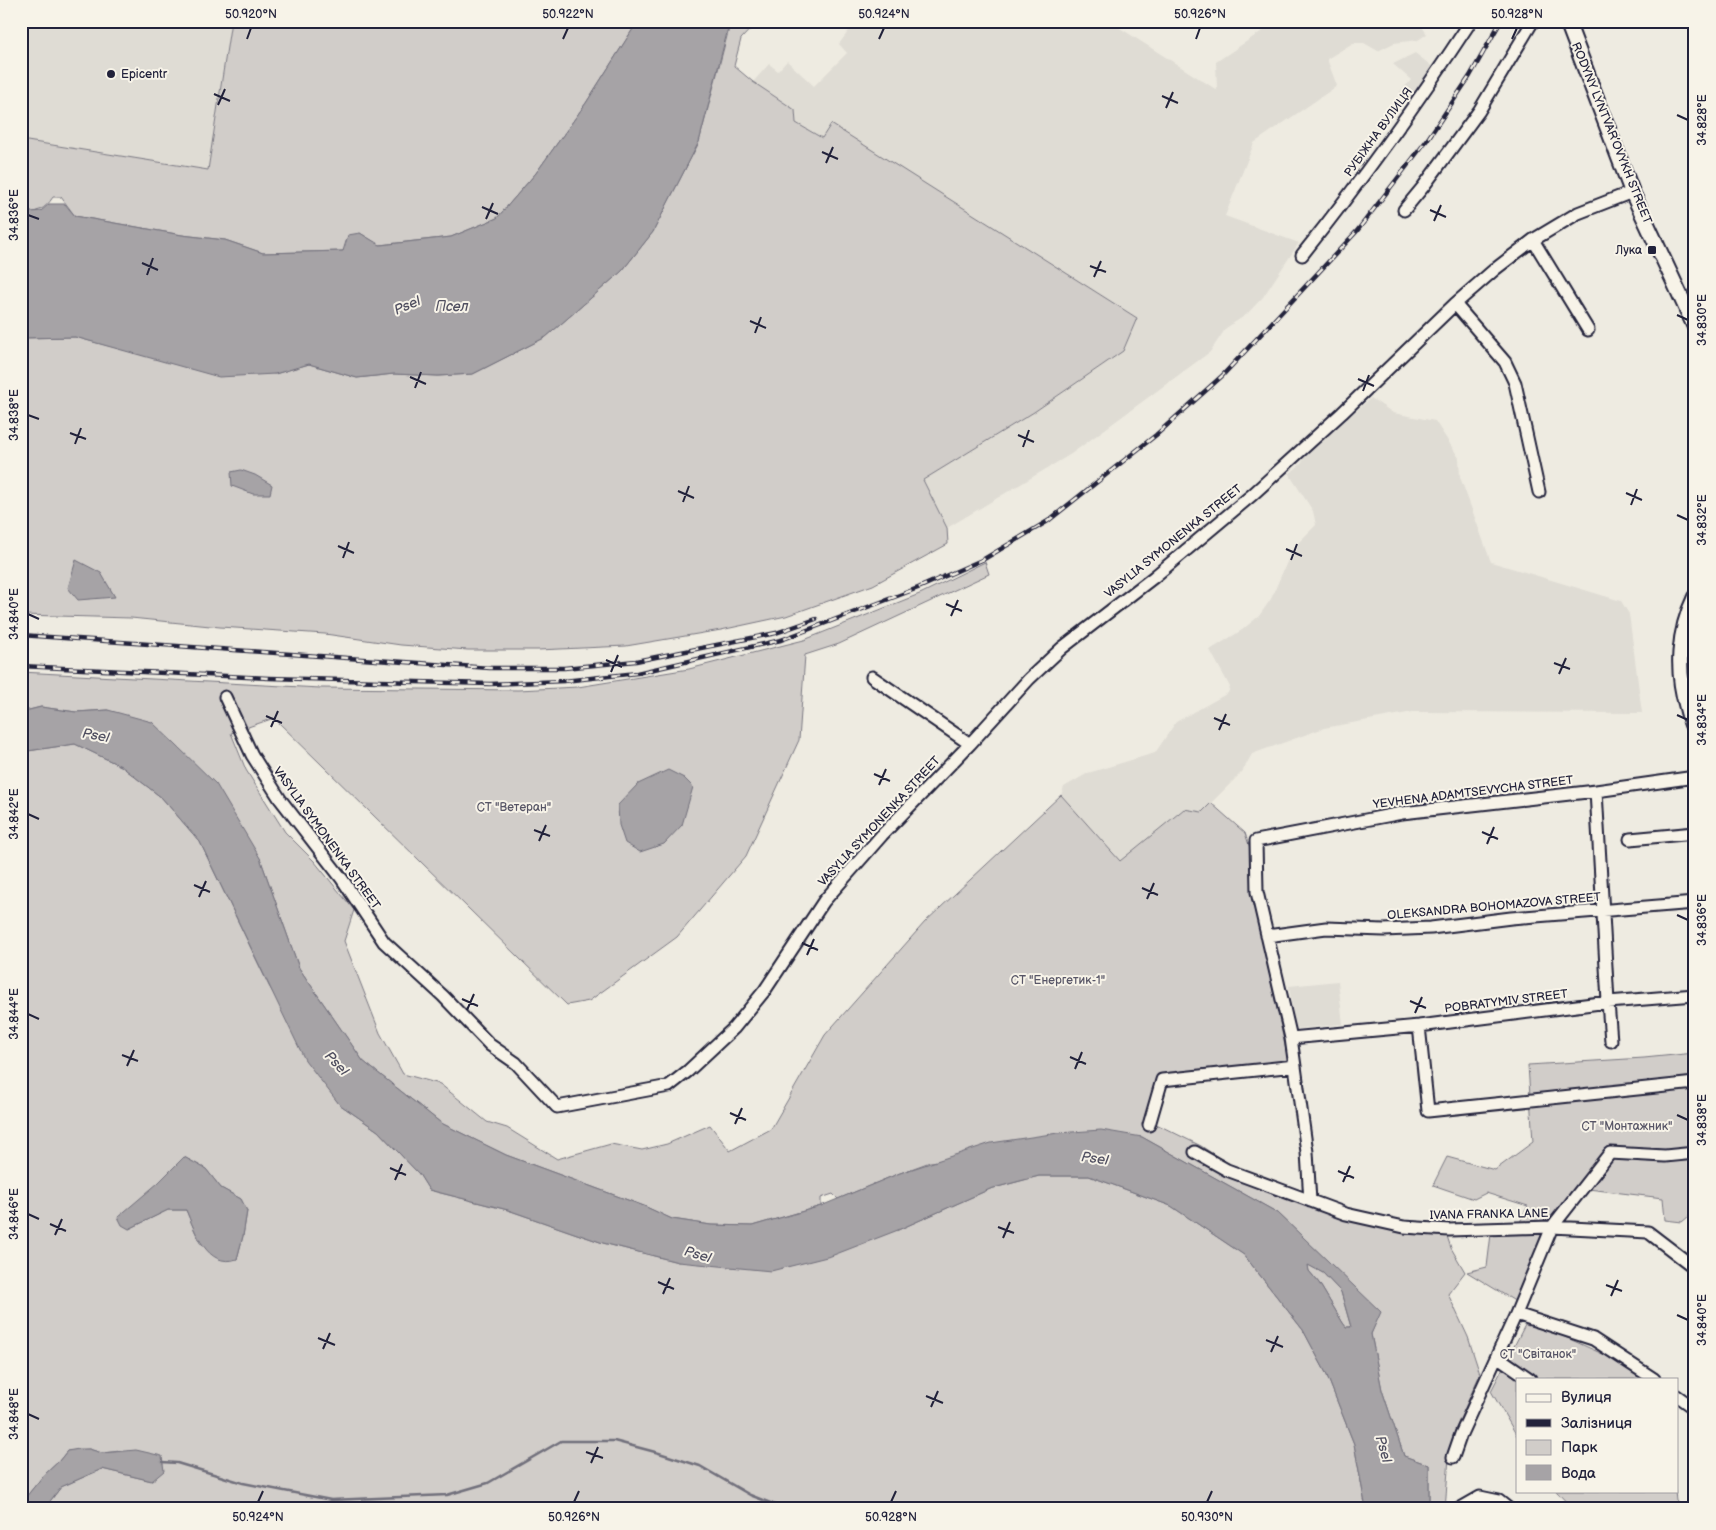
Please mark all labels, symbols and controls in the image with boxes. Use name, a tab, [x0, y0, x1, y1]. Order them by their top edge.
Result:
text: 50.920°N	[225, 7, 277, 22]
text: 50.922°N	[542, 7, 594, 22]
text: 50.924°N	[858, 7, 910, 22]
text: 50.926°N	[1174, 7, 1226, 22]
text: 50.928°N	[1491, 7, 1543, 22]
street label: RODYNY LYNTVAR’OVYKH STREET	[1568, 40, 1655, 227]
place label: Epicentr	[121, 67, 168, 82]
marker: Epicentr	[105, 68, 117, 80]
street label: РУБІЖНА ВУЛИЦЯ	[1341, 85, 1416, 180]
text: 34.828°E	[1695, 94, 1710, 146]
text: 34.836°E	[7, 189, 22, 241]
place label: Лука	[1615, 243, 1642, 258]
marker: Лука	[1646, 244, 1658, 256]
water label: Psel	[391, 292, 424, 319]
text: 34.830°E	[1695, 294, 1710, 346]
water label: Псел	[435, 298, 469, 315]
text: 34.838°E	[7, 389, 22, 441]
street label: VASYLIA SYMONENKA STREET	[1102, 481, 1246, 601]
text: 34.832°E	[1695, 494, 1710, 546]
text: 34.840°E	[7, 588, 22, 640]
text: 34.834°E	[1695, 694, 1710, 746]
water label: Psel	[81, 725, 112, 746]
street label: VASYLIA SYMONENKA STREET	[815, 753, 944, 890]
street label: VASYLIA SYMONENKA STREET	[270, 764, 384, 913]
street label: YEVHENA ADAMTSEVYCHA STREET	[1371, 773, 1575, 812]
text: 34.842°E	[7, 788, 22, 840]
park label: СТ "Ветеран"	[477, 800, 551, 815]
street label: OLEKSANDRA BOHOMAZOVA STREET	[1387, 890, 1602, 923]
text: 34.836°E	[1695, 894, 1710, 946]
park label: СТ "Енергетик-1"	[1011, 973, 1105, 988]
street label: POBRATYMIV STREET	[1444, 986, 1569, 1017]
text: 34.844°E	[7, 988, 22, 1040]
water label: Psel	[321, 1048, 353, 1080]
text: 34.838°E	[1695, 1094, 1710, 1146]
park label: СТ "Монтажник"	[1581, 1119, 1673, 1134]
water label: Psel	[1080, 1148, 1110, 1169]
text: 34.846°E	[7, 1188, 22, 1240]
street label: IVANA FRANKA LANE	[1430, 1206, 1549, 1223]
water label: Psel	[682, 1243, 714, 1267]
text: 34.840°E	[1695, 1294, 1710, 1346]
park label: СТ "Світанок"	[1500, 1347, 1576, 1362]
legend	[1516, 1378, 1678, 1492]
text: 34.848°E	[7, 1388, 22, 1440]
text: Вулиця	[1561, 1388, 1612, 1407]
text: Залізниця	[1561, 1414, 1632, 1433]
water label: Psel	[1372, 1434, 1396, 1465]
text: Парк	[1561, 1438, 1598, 1457]
text: Вода	[1561, 1464, 1596, 1483]
text: 50.924°N	[232, 1510, 284, 1525]
text: 50.926°N	[548, 1510, 600, 1525]
text: 50.928°N	[865, 1510, 917, 1525]
text: 50.930°N	[1181, 1510, 1233, 1525]

